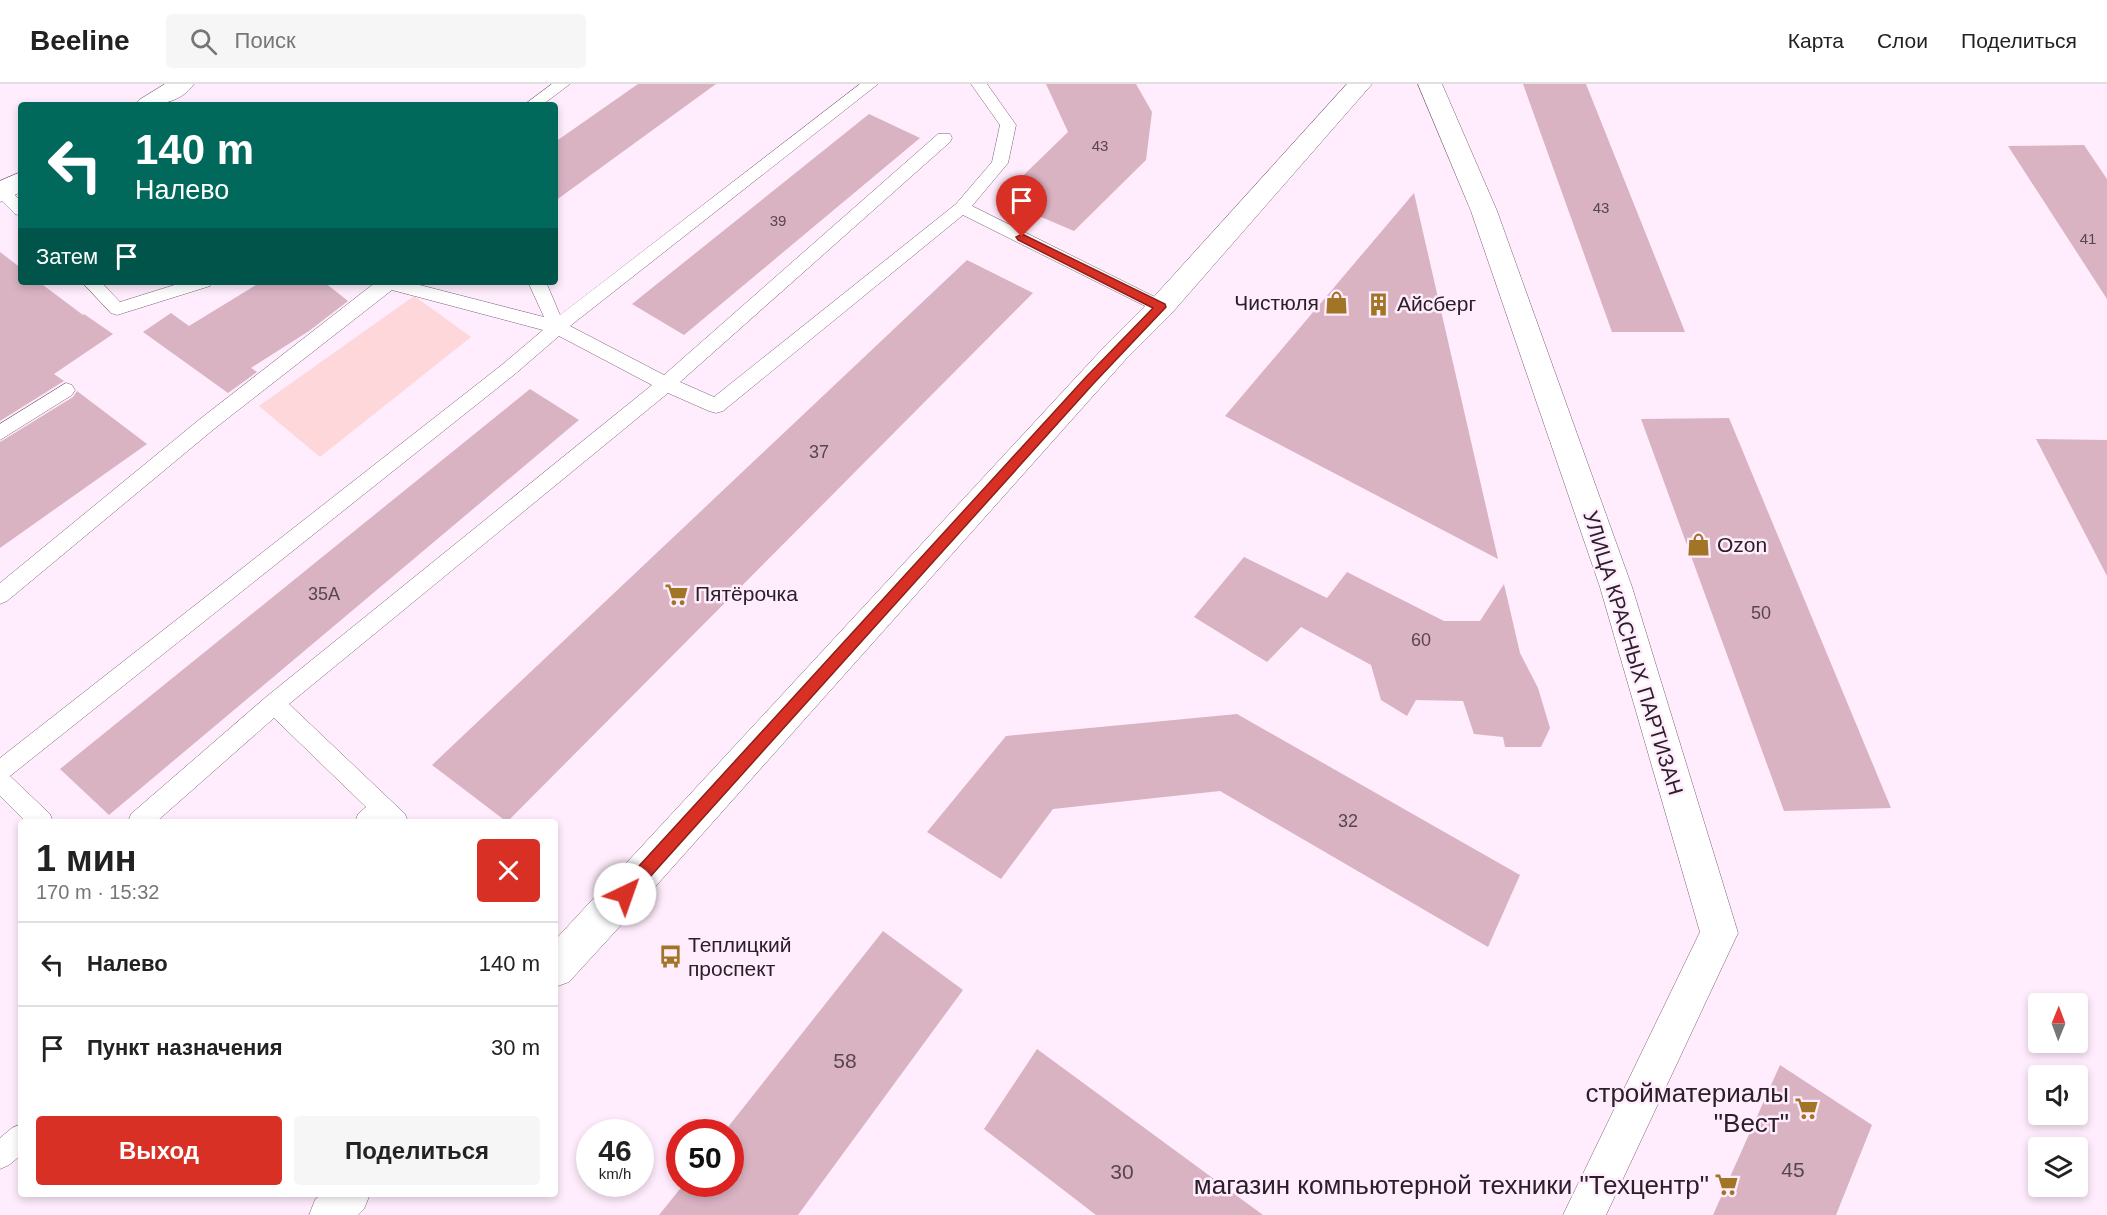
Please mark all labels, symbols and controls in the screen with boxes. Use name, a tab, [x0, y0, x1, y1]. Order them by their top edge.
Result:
search box	[166, 14, 586, 68]
text: Beeline	[30, 25, 130, 56]
icon: search	[187, 25, 220, 58]
text: Поиск	[235, 28, 296, 53]
text: Карта	[1788, 29, 1844, 52]
text: Слои	[1877, 29, 1928, 52]
text: Поделиться	[1961, 29, 2077, 52]
icon: left	[36, 126, 114, 204]
text: 140 m	[135, 126, 254, 173]
house number: 43	[1092, 137, 1108, 154]
text: Налево	[135, 175, 229, 205]
pin	[996, 175, 1047, 237]
icon: arrive	[1005, 184, 1038, 217]
house number: 43	[1593, 199, 1609, 216]
house number: 39	[770, 212, 786, 229]
house number: 41	[2080, 230, 2096, 247]
icon: arrive	[110, 240, 143, 273]
text: Затем	[36, 244, 98, 269]
shop icon: Чистюля	[1324, 290, 1350, 316]
place label: Чистюля	[1234, 291, 1319, 314]
building icon: Айсберг	[1366, 291, 1392, 317]
place label: Айсберг	[1397, 292, 1476, 315]
house number: 37	[809, 442, 829, 462]
street label: УЛИЦА КРАСНЫХ ПАРТИЗАН	[1579, 508, 1688, 798]
shop icon: Ozon	[1686, 532, 1712, 558]
place label: Ozon	[1717, 533, 1767, 556]
supermarket icon: Пятёрочка	[664, 581, 690, 607]
place label: Пятёрочка	[695, 582, 798, 605]
house number: 35А	[308, 584, 340, 604]
house number: 50	[1751, 603, 1771, 623]
house number: 60	[1411, 630, 1431, 650]
house number: 32	[1338, 811, 1358, 831]
text: 1 мин	[36, 838, 137, 879]
button: close	[477, 839, 540, 902]
position arrow	[593, 862, 657, 926]
text: 170 m · 15:32	[36, 881, 159, 903]
place label: Теплицкий проспект	[688, 933, 791, 980]
bus stop icon: Теплицкий проспект	[657, 944, 683, 970]
icon: left	[36, 948, 69, 981]
text: Налево	[87, 951, 168, 976]
text: 140 m	[479, 951, 540, 976]
north arrow	[2028, 993, 2088, 1053]
map controls	[2028, 993, 2088, 1197]
icon: arrive	[36, 1032, 69, 1065]
text: Пункт назначения	[87, 1035, 283, 1060]
text: 30 m	[491, 1035, 540, 1060]
house number: 58	[833, 1049, 857, 1072]
button: sound	[2028, 1065, 2088, 1125]
place label: стройматериалы "Вест"	[1586, 1078, 1789, 1138]
supermarket icon: стройматериалы "Вест"	[1794, 1095, 1820, 1121]
button: Выход	[36, 1116, 282, 1185]
button: Поделиться	[294, 1116, 540, 1185]
speed limit sign: 50	[666, 1119, 744, 1197]
text: 46	[598, 1134, 632, 1167]
button: layers	[2028, 1137, 2088, 1197]
house number: 45	[1781, 1158, 1805, 1181]
house number: 30	[1110, 1160, 1134, 1183]
text: km/h	[599, 1165, 631, 1182]
place label: магазин компьютерной техники "Техцентр"	[1194, 1170, 1709, 1200]
supermarket icon: магазин компьютерной техники "Техцентр"	[1714, 1172, 1740, 1198]

